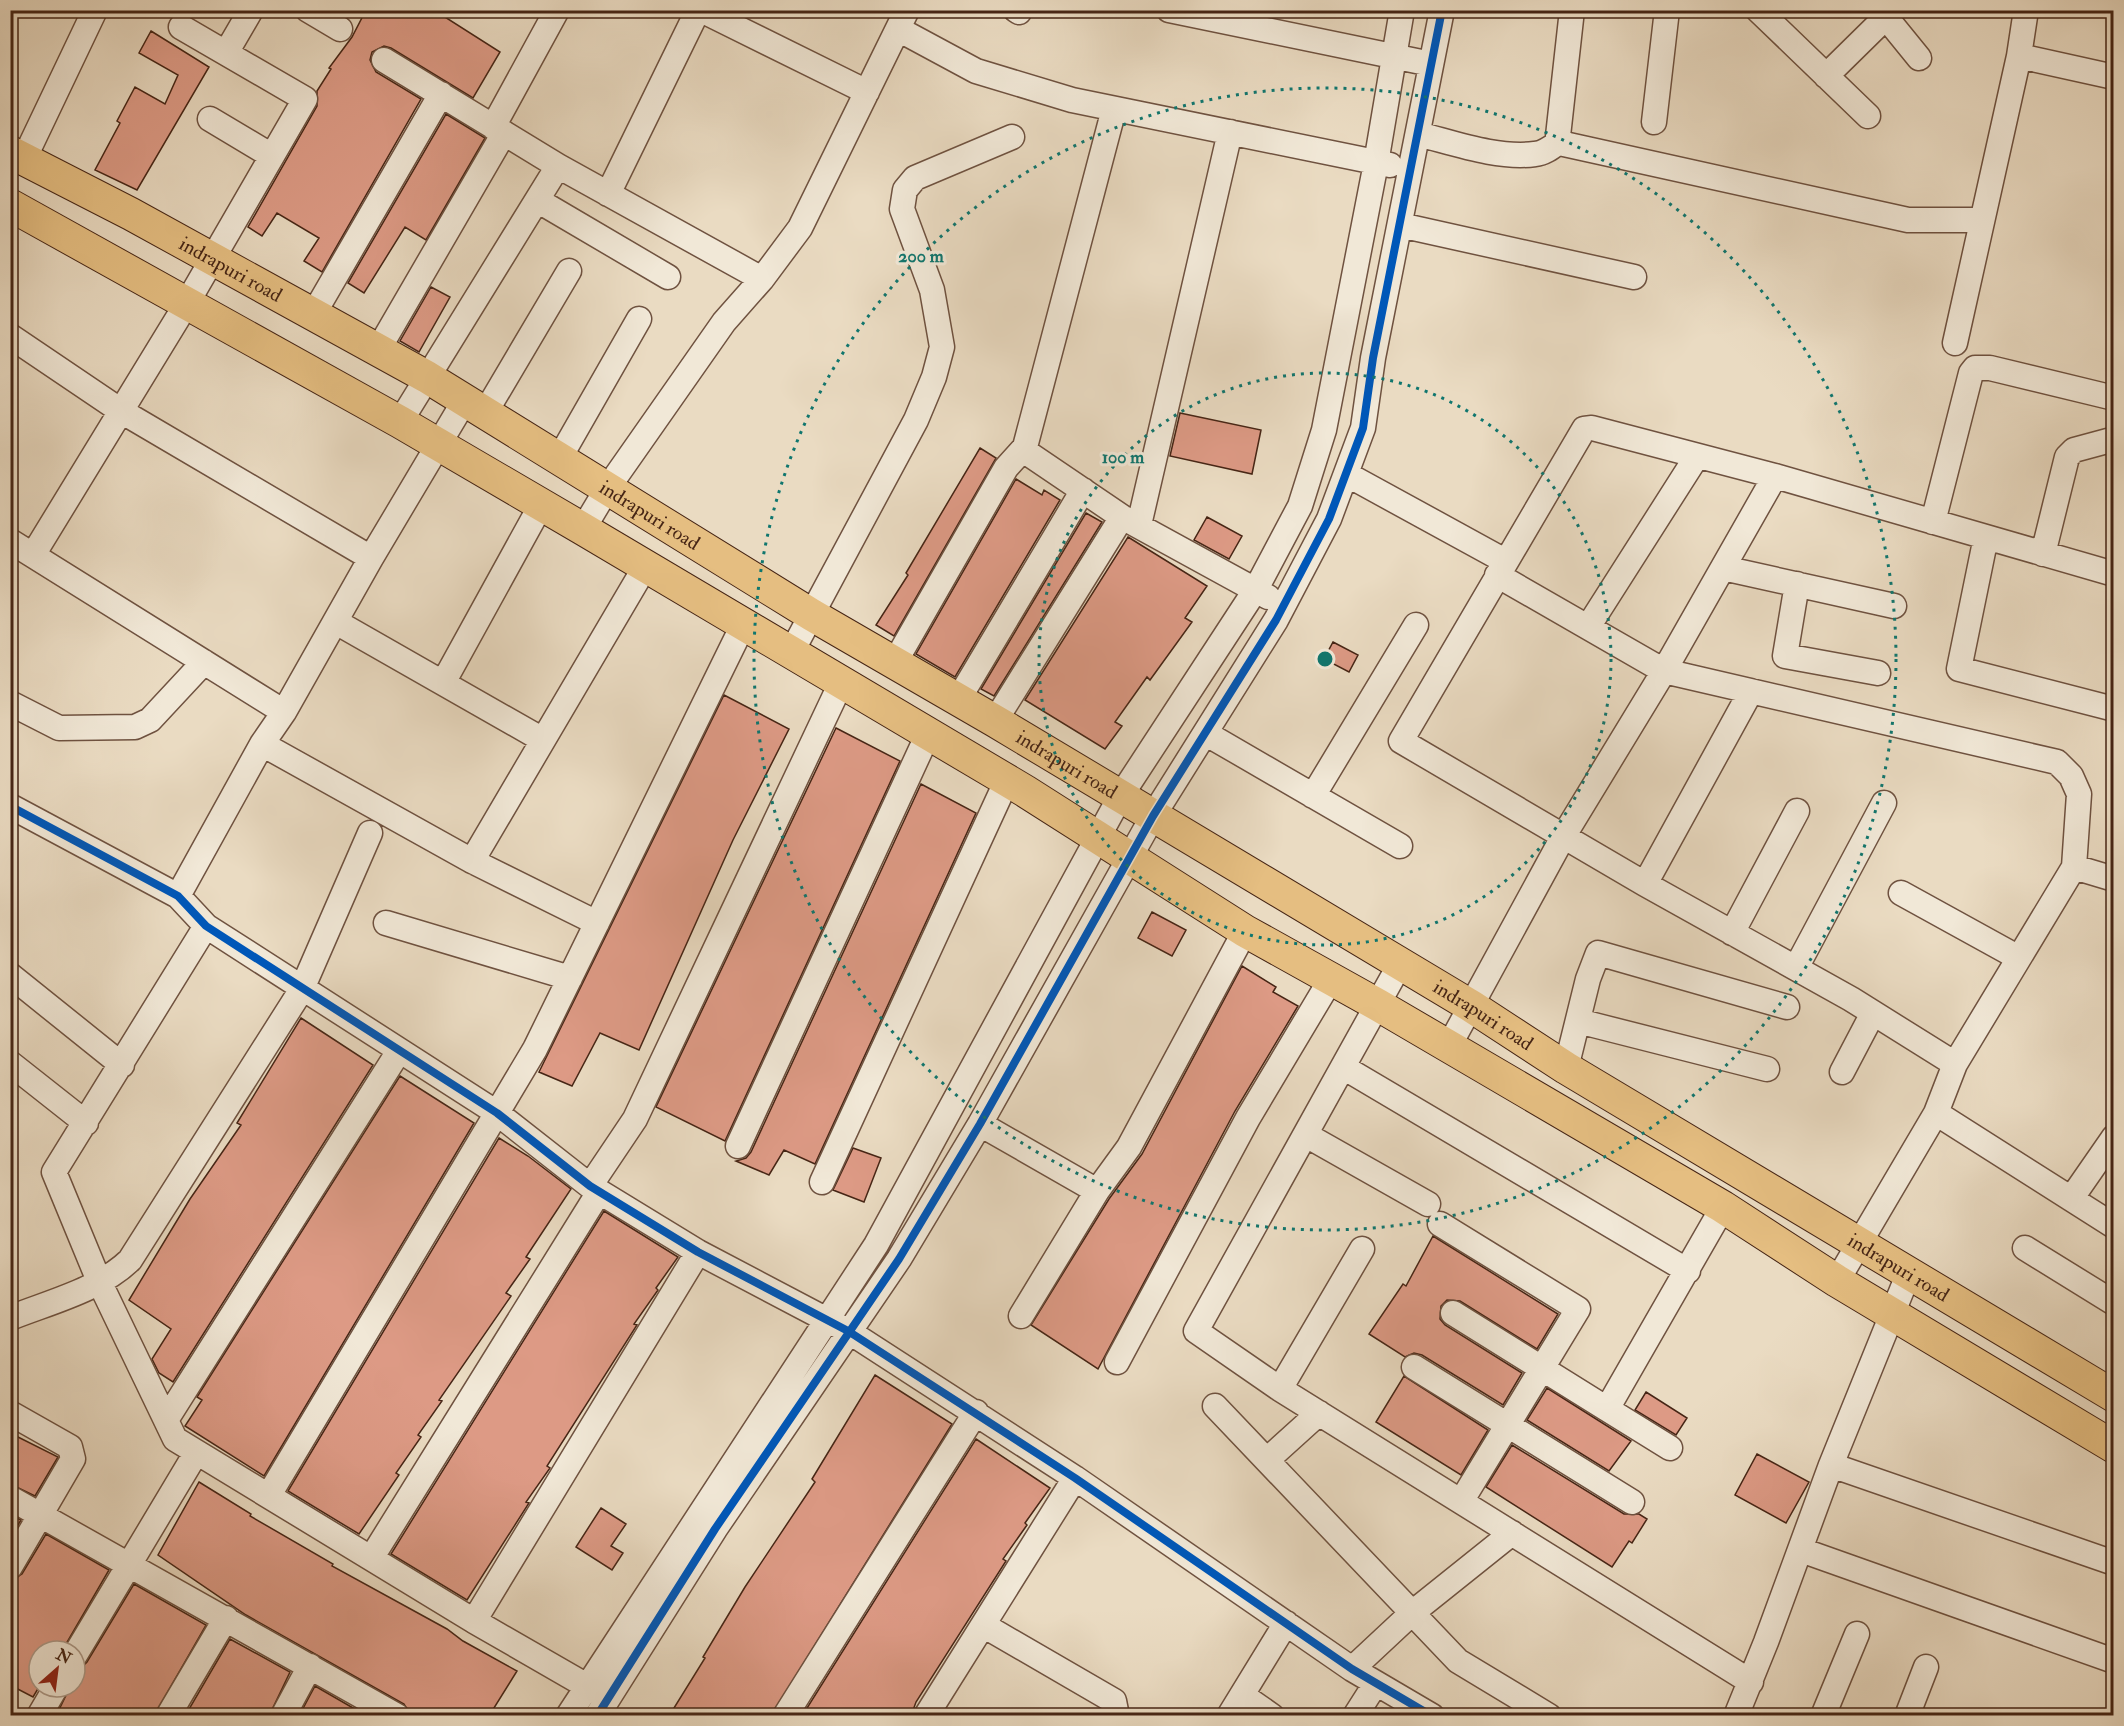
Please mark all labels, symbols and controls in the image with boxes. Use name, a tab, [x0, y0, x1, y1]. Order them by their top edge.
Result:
street label: indrapuri road	[175, 231, 287, 308]
text: 200 m	[898, 245, 945, 268]
text: 100 m	[1102, 446, 1145, 469]
street label: indrapuri road	[595, 475, 705, 556]
centre of rings	[1315, 649, 1335, 669]
street label: indrapuri road	[1012, 725, 1122, 805]
street label: indrapuri road	[1429, 974, 1538, 1056]
street label: indrapuri road	[1843, 1228, 1954, 1308]
north arrow	[27, 1639, 87, 1699]
text: N	[52, 1644, 75, 1669]

